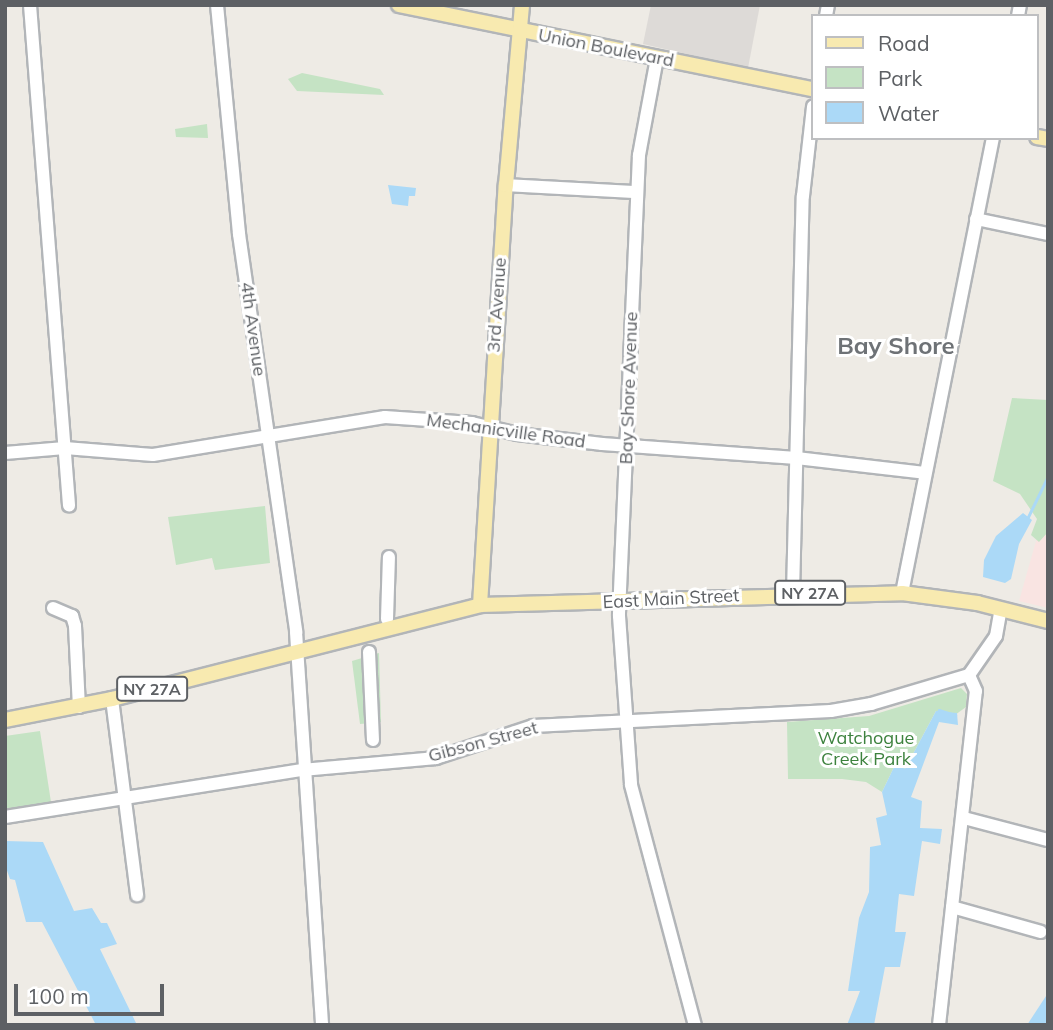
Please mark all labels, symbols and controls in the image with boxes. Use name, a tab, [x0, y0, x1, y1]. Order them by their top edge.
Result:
legend	[811, 14, 1039, 140]
street label: Union Boulevard	[536, 24, 676, 72]
text: Road	[878, 30, 929, 56]
text: Park	[878, 65, 922, 91]
text: Water	[878, 100, 939, 126]
street label: 3rd Avenue	[483, 257, 511, 353]
street label: 4th Avenue	[236, 280, 270, 378]
street label: Bay Shore Avenue	[616, 311, 642, 465]
district label: Bay Shore	[837, 332, 955, 360]
street label: Mechanicville Road	[425, 409, 587, 453]
road number: NY 27A	[773, 580, 847, 606]
street label: East Main Street	[602, 585, 740, 613]
road number: NY 27A	[115, 676, 189, 702]
street label: Gibson Street	[426, 717, 540, 767]
park label: Watchogue Creek Park	[818, 728, 914, 770]
scale bar	[18, 970, 168, 1014]
text: 100 m	[27, 983, 89, 1009]

